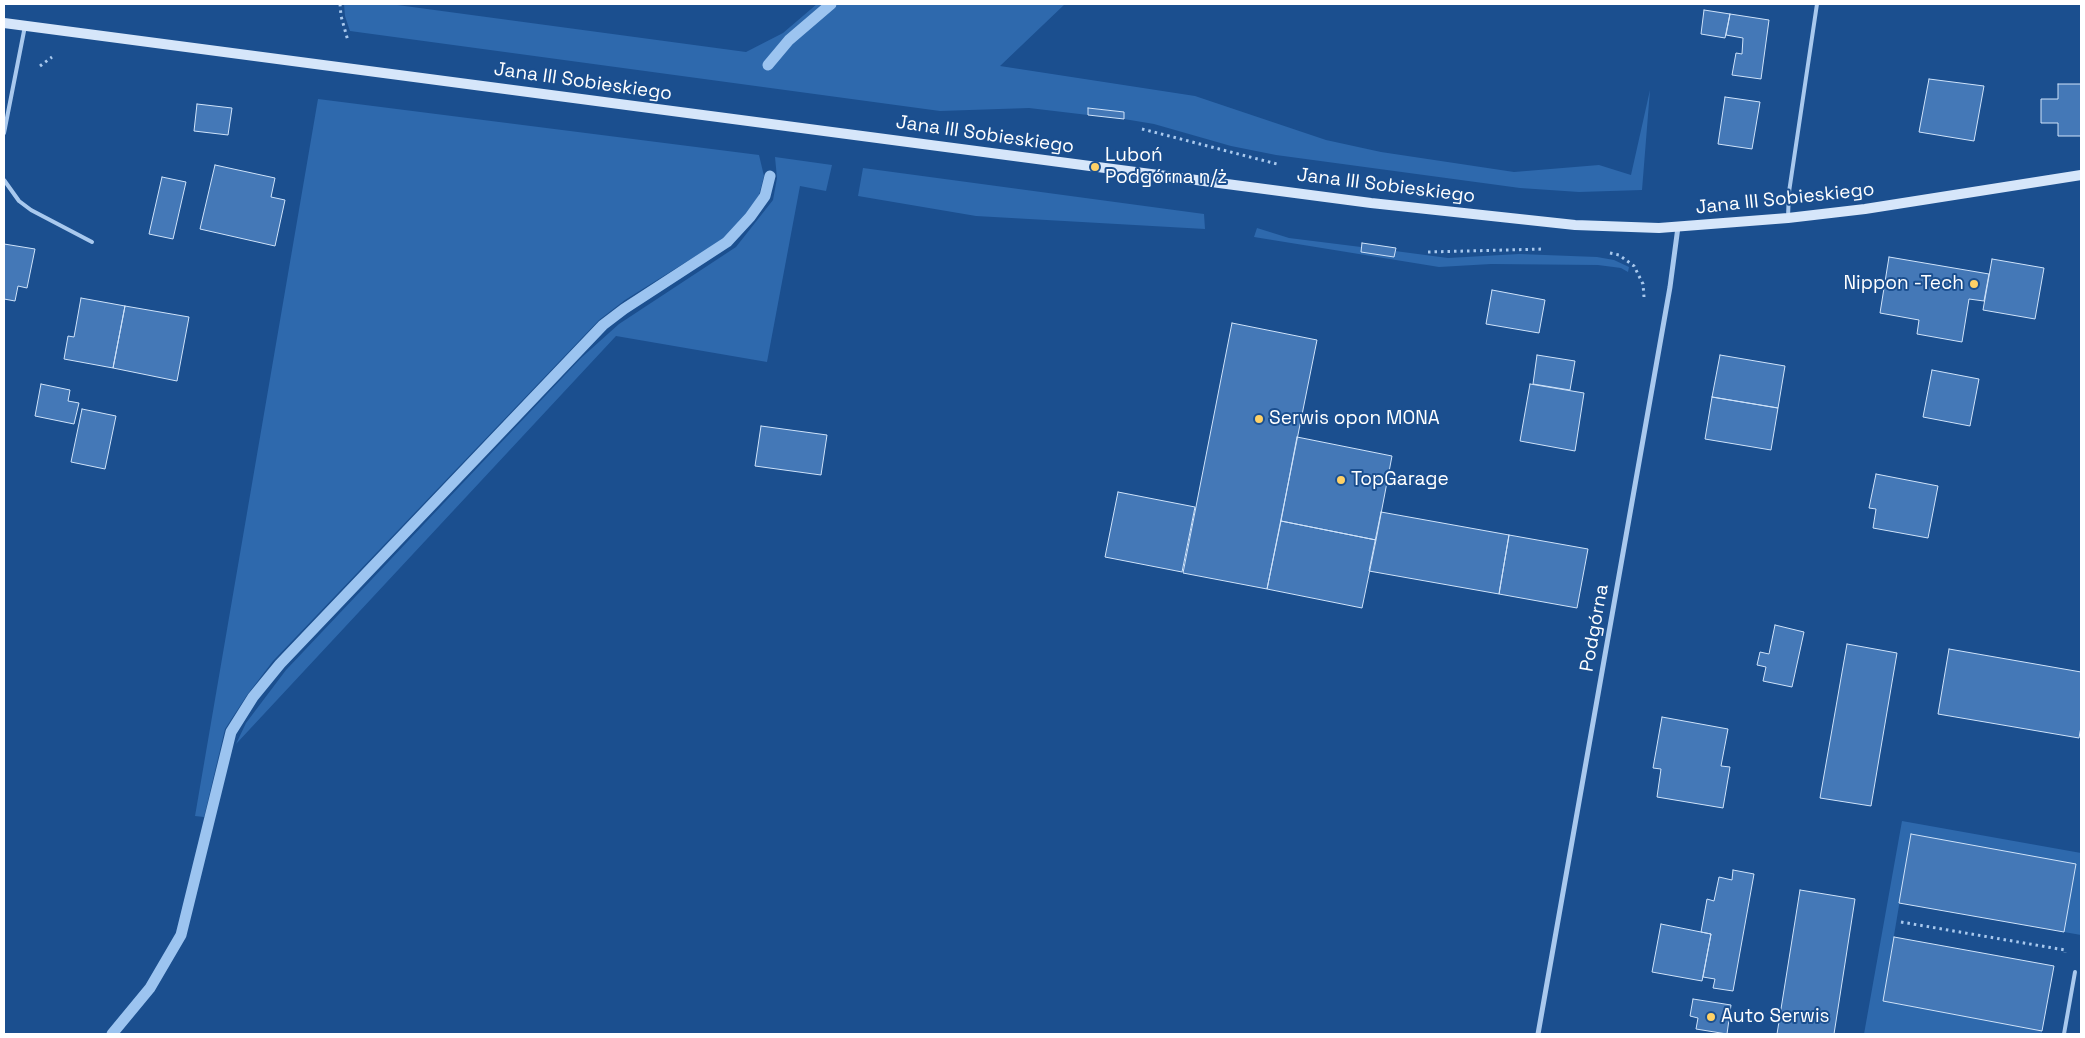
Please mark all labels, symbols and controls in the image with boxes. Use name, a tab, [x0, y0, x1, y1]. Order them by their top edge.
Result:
street label: Jana III Sobieskiego	[492, 58, 674, 106]
street label: Jana III Sobieskiego	[894, 111, 1076, 159]
place label: Luboń Podgórna n/ż	[1105, 145, 1227, 189]
marker: Luboń Podgórna n/ż	[1089, 161, 1101, 173]
street label: Jana III Sobieskiego	[1295, 164, 1477, 208]
street label: Jana III Sobieskiego	[1695, 178, 1875, 220]
place label: Nippon -Tech	[1843, 273, 1964, 295]
marker: Nippon -Tech	[1968, 278, 1980, 290]
place label: Serwis opon MONA	[1269, 408, 1440, 430]
marker: Serwis opon MONA	[1253, 413, 1265, 425]
place label: TopGarage	[1351, 469, 1449, 491]
marker: TopGarage	[1335, 474, 1347, 486]
street label: Podgórna	[1576, 582, 1614, 674]
place label: Auto Serwis	[1721, 1006, 1830, 1028]
marker: Auto Serwis	[1705, 1011, 1717, 1023]

